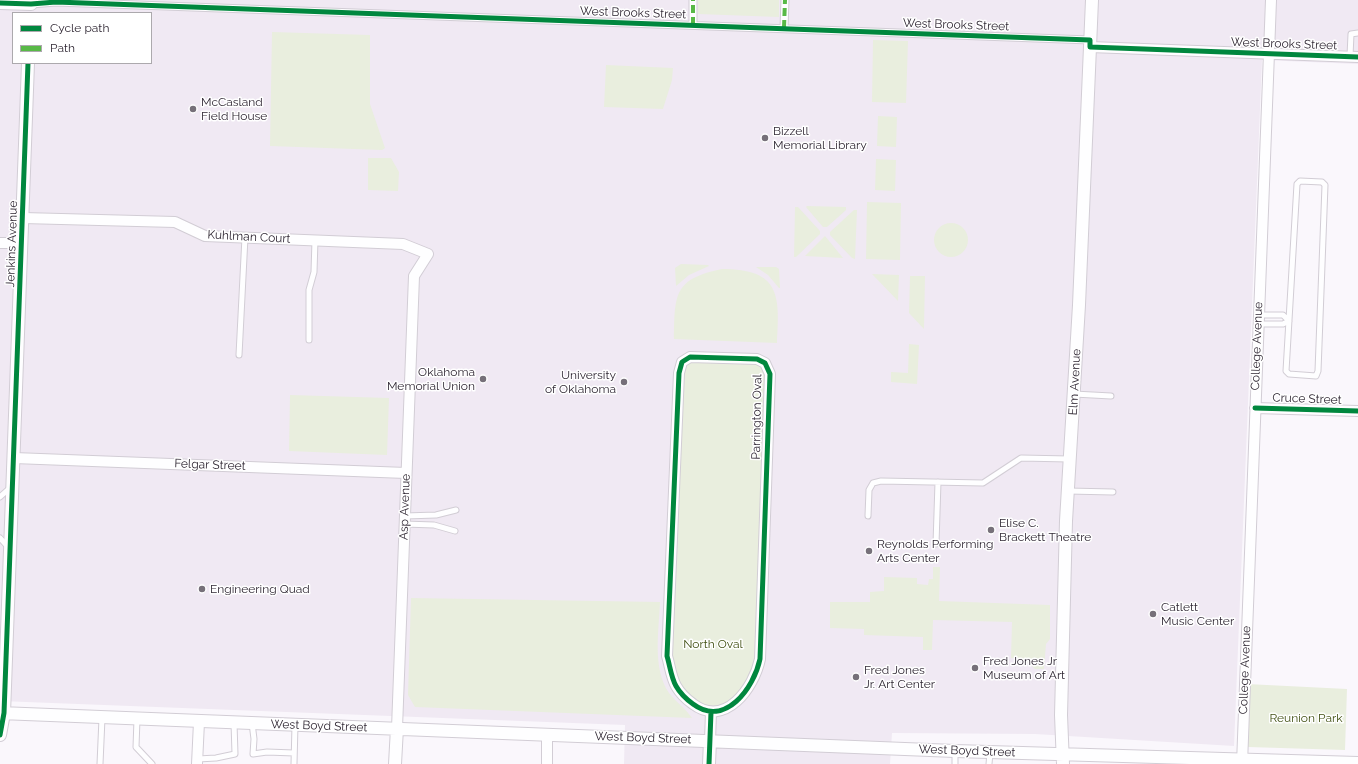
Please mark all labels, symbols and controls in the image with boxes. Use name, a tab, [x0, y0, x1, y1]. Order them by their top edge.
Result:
street label: West Brooks Street	[580, 4, 686, 22]
legend	[12, 12, 152, 64]
street label: West Brooks Street	[903, 16, 1009, 34]
text: Cycle path	[50, 21, 109, 35]
street label: West Brooks Street	[1231, 35, 1337, 53]
text: Path	[50, 41, 75, 55]
place label: McCasland Field House	[201, 95, 267, 123]
marker: McCasland Field House	[188, 104, 198, 114]
place label: Bizzell Memorial Library	[773, 124, 867, 152]
marker: Bizzell Memorial Library	[760, 133, 770, 143]
street label: Jenkins Avenue	[3, 200, 21, 288]
street label: Kuhlman Court	[207, 228, 291, 246]
street label: College Avenue	[1248, 301, 1266, 391]
street label: Elm Avenue	[1066, 348, 1084, 416]
place label: Oklahoma Memorial Union	[387, 365, 475, 393]
place label: University of Oklahoma	[545, 368, 616, 396]
marker: Oklahoma Memorial Union	[478, 374, 488, 384]
street label: Parrington Oval	[749, 374, 765, 460]
marker: University of Oklahoma	[619, 377, 629, 387]
street label: Cruce Street	[1272, 391, 1342, 407]
street label: Felgar Street	[174, 457, 246, 473]
street label: Asp Avenue	[397, 474, 413, 540]
place label: Elise C. Brackett Theatre	[999, 516, 1091, 544]
marker: Elise C. Brackett Theatre	[986, 525, 996, 535]
place label: Reynolds Performing Arts Center	[877, 537, 994, 565]
marker: Reynolds Performing Arts Center	[864, 546, 874, 556]
place label: Engineering Quad	[210, 582, 310, 596]
marker: Engineering Quad	[197, 584, 207, 594]
place label: Catlett Music Center	[1161, 600, 1234, 628]
marker: Catlett Music Center	[1148, 609, 1158, 619]
street label: College Avenue	[1236, 625, 1254, 715]
park label: North Oval	[683, 637, 743, 651]
place label: Fred Jones Jr Museum of Art	[983, 654, 1065, 682]
place label: Fred Jones Jr. Art Center	[864, 663, 935, 691]
marker: Fred Jones Jr Museum of Art	[970, 663, 980, 673]
marker: Fred Jones Jr. Art Center	[851, 672, 861, 682]
park label: Reunion Park	[1269, 711, 1343, 725]
street label: West Boyd Street	[270, 717, 368, 735]
street label: West Boyd Street	[594, 729, 692, 747]
street label: West Boyd Street	[918, 742, 1016, 760]

